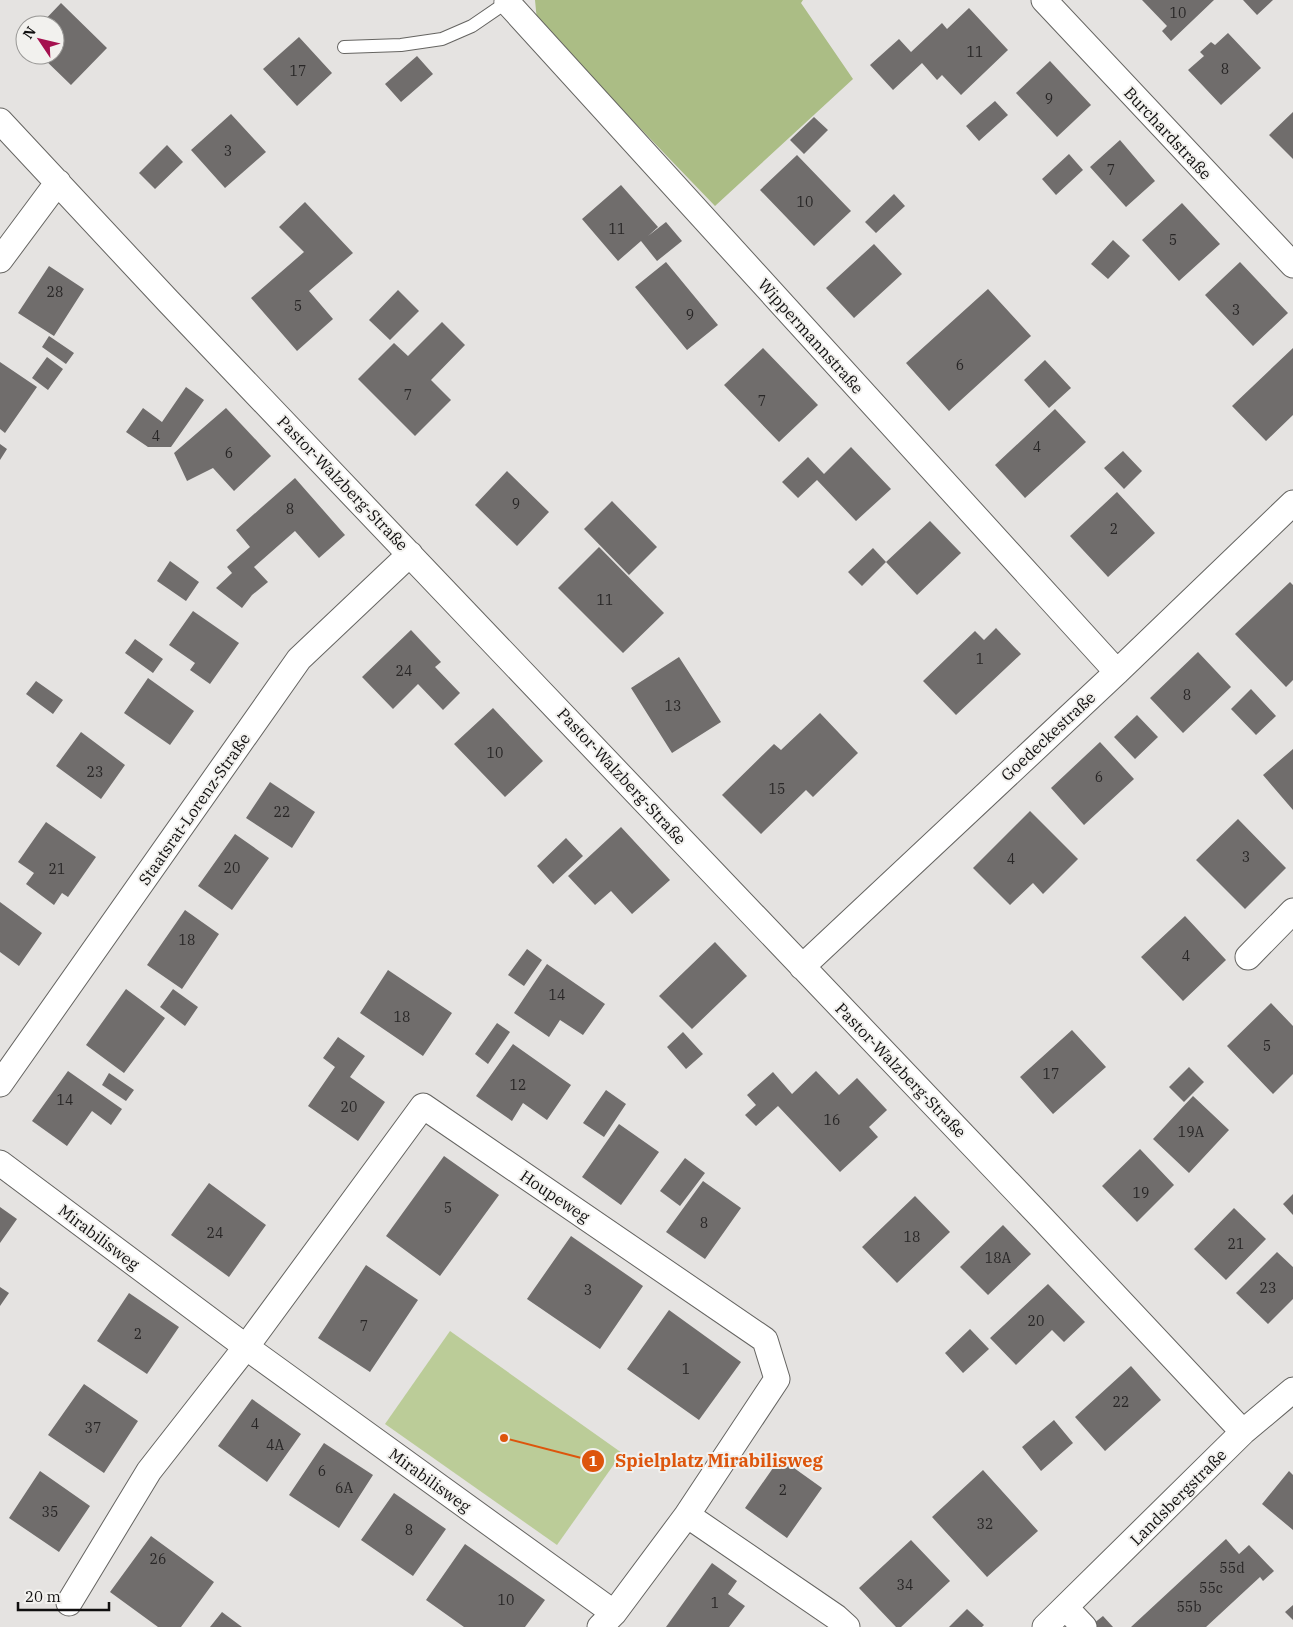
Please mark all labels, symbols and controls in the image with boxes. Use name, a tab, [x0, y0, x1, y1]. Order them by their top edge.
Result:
house number: 10	[1170, 4, 1186, 22]
north arrow	[15, 15, 65, 65]
text: N	[19, 23, 40, 42]
house number: 11	[967, 43, 983, 61]
house number: 8	[1221, 60, 1229, 78]
house number: 17	[290, 62, 306, 80]
street label: Burchardstraße	[1120, 83, 1216, 183]
house number: 9	[1045, 90, 1053, 108]
house number: 3	[224, 142, 232, 160]
house number: 7	[1107, 161, 1115, 179]
house number: 10	[797, 193, 813, 211]
house number: 11	[609, 220, 625, 238]
house number: 5	[1169, 231, 1177, 249]
street label: Wippermannstraße	[754, 274, 868, 398]
house number: 28	[47, 283, 63, 301]
house number: 5	[294, 297, 302, 315]
house number: 3	[1232, 301, 1240, 319]
house number: 9	[686, 306, 694, 324]
house number: 6	[956, 356, 964, 374]
house number: 7	[404, 386, 412, 404]
house number: 7	[758, 392, 766, 410]
street label: Pastor-Walzberg-Straße	[273, 411, 413, 555]
house number: 4	[152, 427, 160, 445]
house number: 4	[1033, 438, 1041, 456]
house number: 6	[225, 444, 233, 462]
house number: 9	[512, 495, 520, 513]
house number: 8	[286, 500, 294, 518]
house number: 2	[1110, 520, 1118, 538]
house number: 11	[597, 591, 613, 609]
house number: 1	[976, 650, 984, 668]
house number: 24	[396, 662, 412, 680]
house number: 8	[1183, 686, 1191, 704]
street label: Goedeckestraße	[997, 687, 1099, 785]
house number: 13	[665, 697, 681, 715]
street label: Pastor-Walzberg-Straße	[553, 703, 691, 849]
street label: Staatsrat-Lorenz-Straße	[134, 729, 254, 889]
house number: 10	[487, 744, 503, 762]
house number: 23	[87, 763, 103, 781]
house number: 6	[1095, 768, 1103, 786]
house number: 15	[769, 780, 785, 798]
house number: 22	[274, 803, 290, 821]
house number: 3	[1242, 848, 1250, 866]
house number: 4	[1007, 850, 1015, 868]
house number: 20	[224, 859, 240, 877]
house number: 21	[49, 860, 65, 878]
house number: 18	[179, 931, 195, 949]
house number: 4	[1182, 947, 1190, 965]
house number: 14	[549, 986, 565, 1004]
street label: Pastor-Walzberg-Straße	[831, 998, 971, 1142]
house number: 18	[394, 1008, 410, 1026]
house number: 5	[1263, 1037, 1271, 1055]
house number: 17	[1043, 1065, 1059, 1083]
house number: 12	[510, 1076, 526, 1094]
house number: 14	[57, 1091, 73, 1109]
house number: 20	[341, 1098, 357, 1116]
house number: 16	[824, 1111, 840, 1129]
house number: 19A	[1178, 1123, 1205, 1141]
street label: Houpeweg	[516, 1165, 594, 1227]
house number: 19	[1133, 1184, 1149, 1202]
house number: 5	[444, 1199, 452, 1217]
street label: Mirabilisweg	[54, 1200, 144, 1274]
house number: 8	[700, 1214, 708, 1232]
house number: 24	[207, 1224, 223, 1242]
house number: 18	[904, 1228, 920, 1246]
house number: 21	[1228, 1235, 1244, 1253]
house number: 18A	[985, 1249, 1012, 1267]
house number: 23	[1260, 1279, 1276, 1297]
house number: 3	[584, 1281, 592, 1299]
house number: 20	[1028, 1312, 1044, 1330]
house number: 7	[360, 1317, 368, 1335]
house number: 2	[134, 1325, 142, 1343]
house number: 1	[682, 1360, 690, 1378]
house number: 22	[1113, 1393, 1129, 1411]
house number: 4	[251, 1415, 259, 1433]
house number: 37	[85, 1419, 101, 1437]
house number: 4A	[266, 1436, 284, 1454]
street label: Mirabilisweg	[385, 1444, 475, 1517]
callout: Spielplatz Mirabilisweg	[580, 1445, 833, 1478]
street label: Landsbergstraße	[1126, 1445, 1230, 1549]
text: Spielplatz Mirabilisweg	[615, 1449, 823, 1472]
text: 1	[588, 1451, 598, 1470]
house number: 6	[318, 1462, 326, 1480]
house number: 6A	[335, 1479, 353, 1497]
house number: 2	[779, 1481, 787, 1499]
house number: 35	[42, 1503, 58, 1521]
house number: 32	[977, 1515, 993, 1533]
house number: 8	[405, 1521, 413, 1539]
house number: 26	[150, 1550, 166, 1568]
house number: 55d	[1219, 1559, 1245, 1577]
house number: 34	[897, 1576, 913, 1594]
house number: 55c	[1199, 1579, 1223, 1597]
scale bar	[18, 1580, 109, 1612]
text: 20 m	[25, 1587, 61, 1606]
house number: 10	[498, 1591, 514, 1609]
house number: 1	[711, 1594, 719, 1612]
house number: 55b	[1176, 1598, 1202, 1616]

